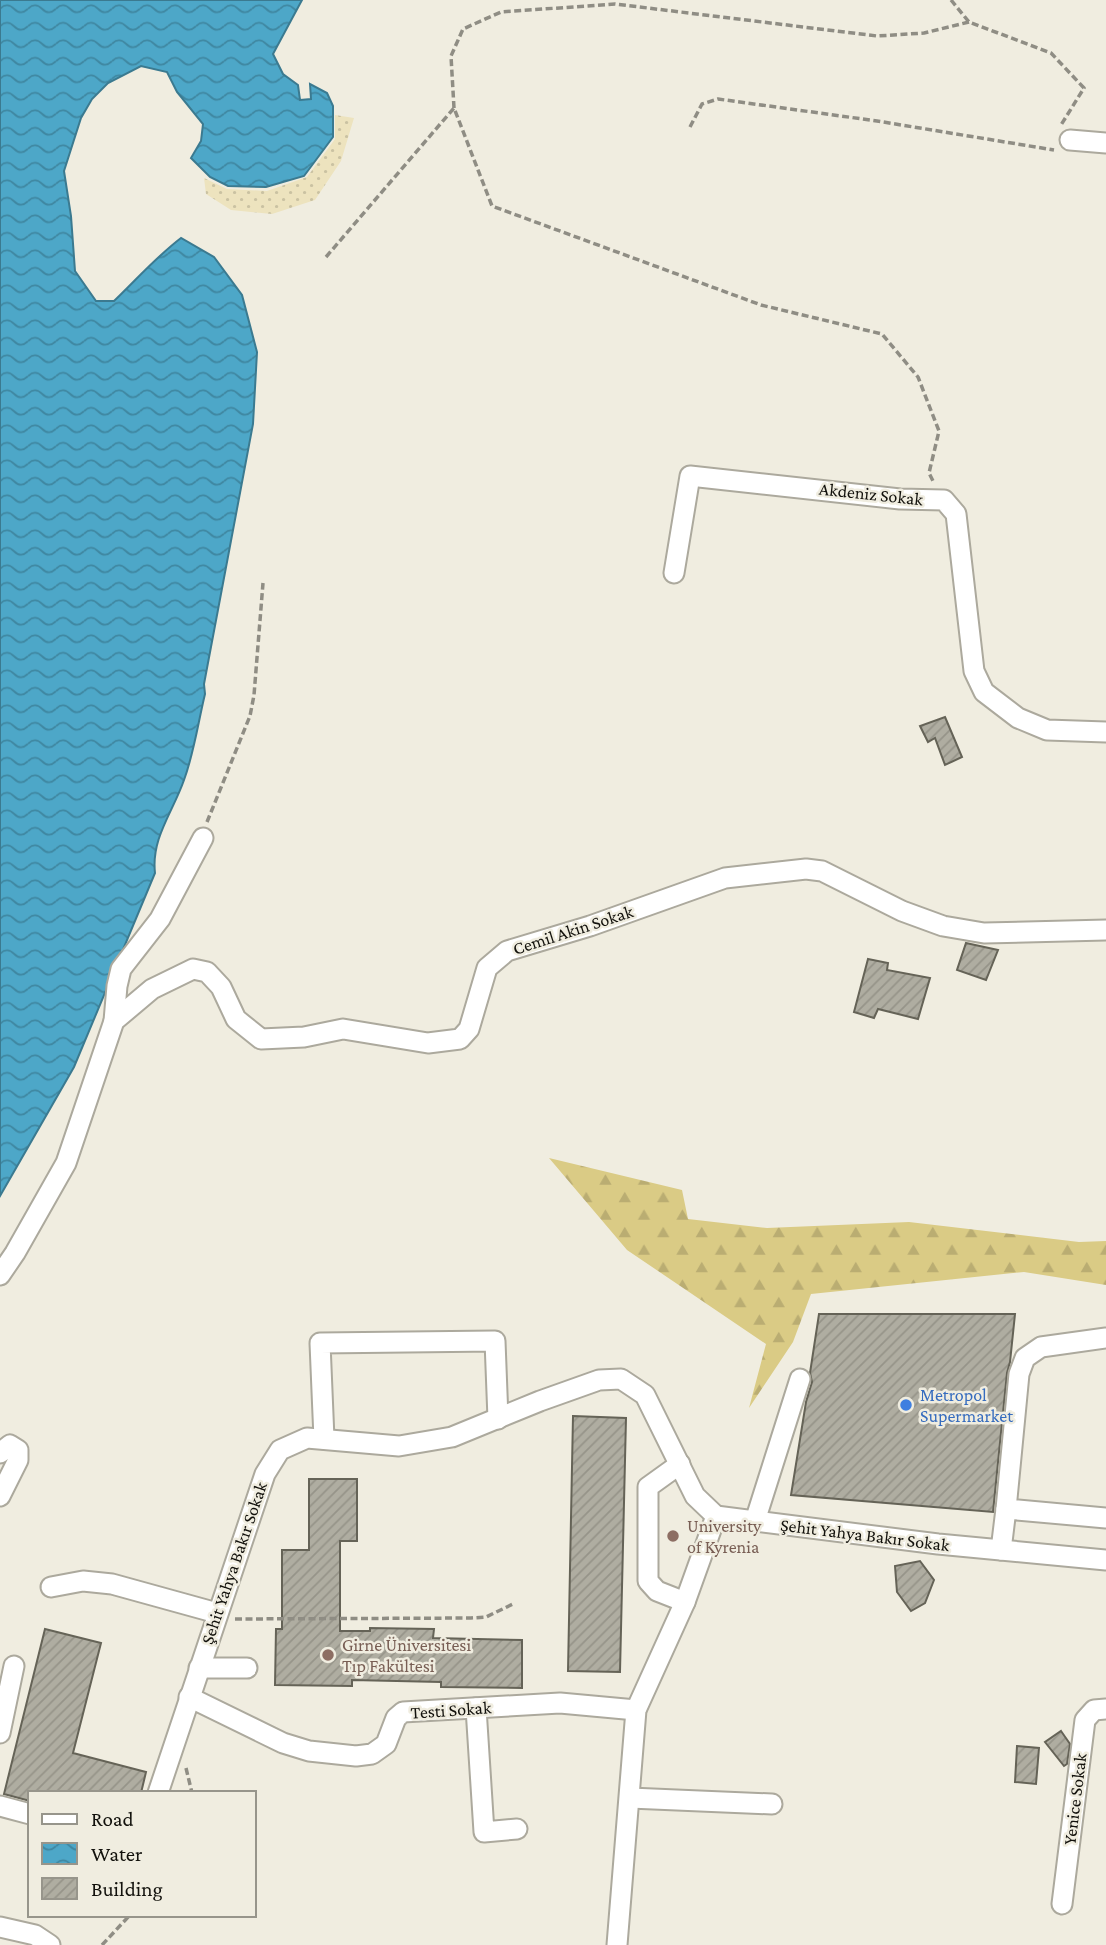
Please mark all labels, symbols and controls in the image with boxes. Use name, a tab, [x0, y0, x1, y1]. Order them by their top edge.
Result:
street label: Akdeniz Sokak	[818, 479, 924, 509]
street label: Cemil Akin Sokak	[510, 901, 636, 959]
place label: Metropol Supermarket	[920, 1385, 1014, 1426]
marker: Metropol Supermarket	[898, 1397, 914, 1413]
street label: Şehit Yahya Bakır Sokak	[197, 1479, 271, 1647]
street label: Şehit Yahya Bakır Sokak	[779, 1515, 951, 1555]
place label: University of Kyrenia	[687, 1516, 762, 1557]
marker: University of Kyrenia	[665, 1528, 681, 1544]
place label: Girne Üniversitesi Tıp Fakültesi	[342, 1635, 471, 1676]
marker: Girne Üniversitesi Tıp Fakültesi	[320, 1647, 336, 1663]
street label: Testi Sokak	[410, 1697, 492, 1723]
street label: Yenice Sokak	[1059, 1752, 1091, 1846]
legend	[28, 1791, 256, 1917]
text: Road	[91, 1807, 134, 1831]
text: Water	[91, 1842, 143, 1866]
text: Building	[91, 1877, 163, 1901]

